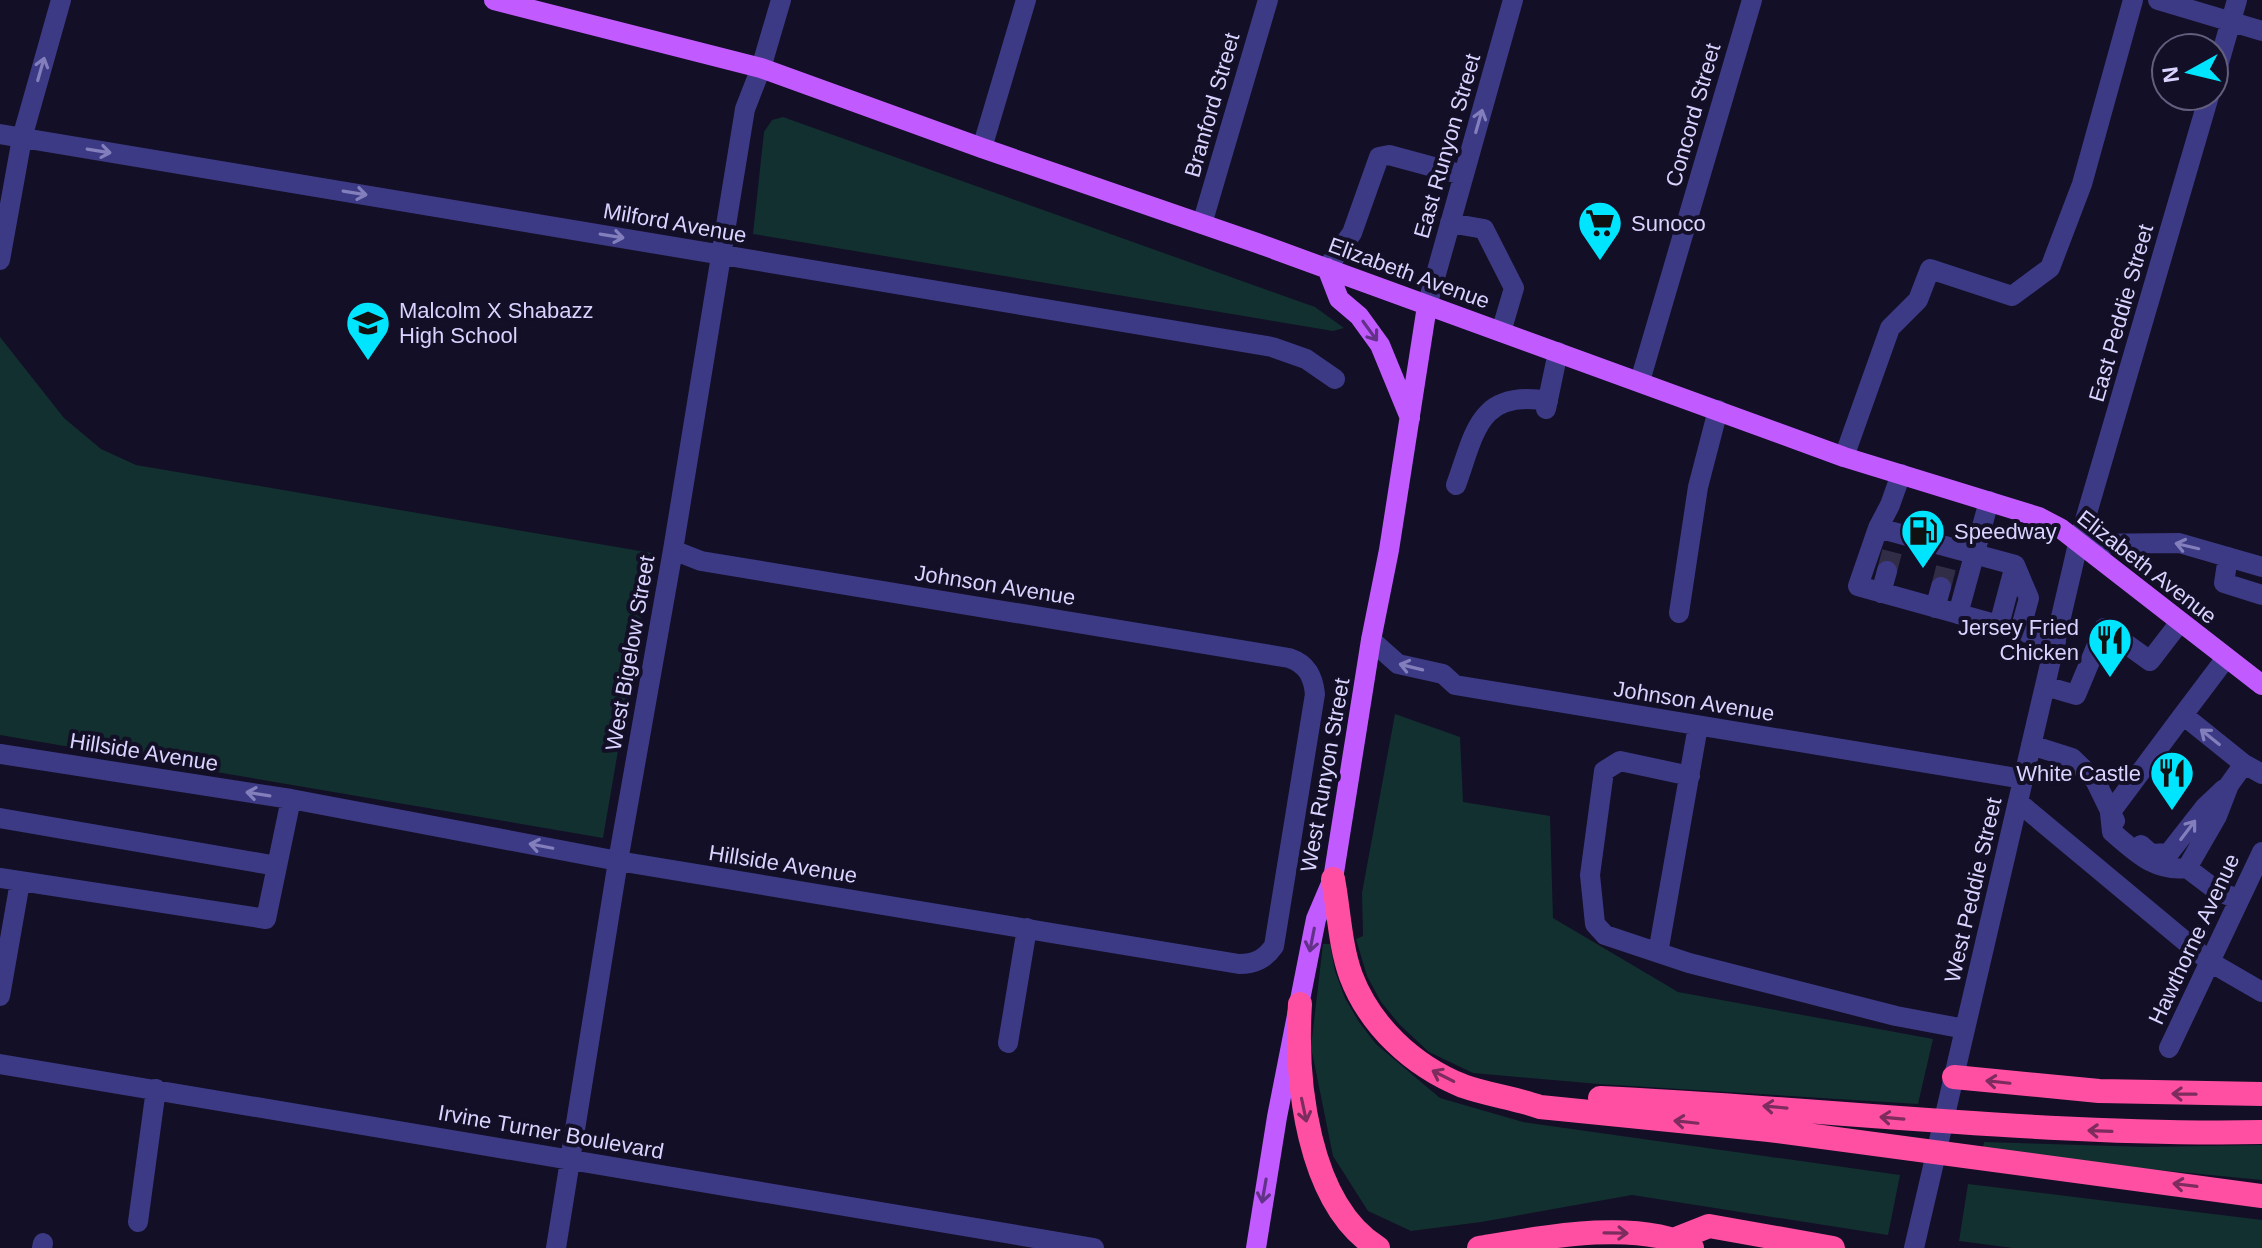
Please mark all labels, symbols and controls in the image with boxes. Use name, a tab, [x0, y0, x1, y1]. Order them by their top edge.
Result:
street label: Branford Street	[1179, 30, 1245, 180]
north arrow	[2150, 32, 2230, 112]
street label: Concord Street	[1661, 40, 1725, 190]
street label: East Runyon Street	[1409, 51, 1485, 241]
one-way arrow	[35, 56, 50, 82]
text: N	[2157, 65, 2184, 84]
one-way arrow	[1472, 108, 1487, 134]
one-way arrow	[86, 144, 111, 159]
one-way arrow	[342, 187, 367, 202]
street label: Milford Avenue	[601, 198, 749, 248]
supermarket icon: Sunoco	[1576, 199, 1624, 262]
place label: Sunoco	[1631, 211, 1706, 236]
street label: East Peddie Street	[2084, 221, 2158, 405]
one-way arrow	[599, 230, 624, 245]
street label: Elizabeth Avenue	[1325, 232, 1493, 314]
place label: Malcolm X Shabazz High School	[399, 298, 593, 348]
school or university icon: Malcolm X Shabazz High School	[344, 299, 392, 362]
one-way arrow	[1362, 319, 1378, 341]
street label: Elizabeth Avenue	[2072, 505, 2222, 629]
fuel station icon: Speedway	[1899, 507, 1947, 570]
place label: Speedway	[1954, 519, 2057, 544]
one-way arrow	[2175, 538, 2200, 553]
street label: West Bigelow Street	[601, 553, 659, 753]
street label: Johnson Avenue	[913, 560, 1077, 610]
place label: Jersey Fried Chicken	[1958, 615, 2079, 665]
restaurant icon: Jersey Fried Chicken	[2086, 616, 2134, 679]
one-way arrow	[1399, 658, 1425, 673]
street label: West Runyon Street	[1296, 676, 1354, 874]
street label: Johnson Avenue	[1612, 676, 1776, 726]
street label: Hillside Avenue	[68, 728, 220, 776]
one-way arrow	[2200, 728, 2221, 746]
restaurant icon: White Castle	[2148, 749, 2196, 812]
place label: White Castle	[2016, 761, 2141, 786]
one-way arrow	[246, 786, 271, 801]
street label: West Peddie Street	[1940, 795, 2006, 985]
one-way arrow	[2179, 820, 2196, 841]
one-way arrow	[529, 838, 555, 853]
street label: Hillside Avenue	[707, 840, 859, 888]
street label: Hawthorne Avenue	[2143, 850, 2245, 1028]
one-way arrow	[1303, 927, 1318, 952]
one-way arrow	[1432, 1068, 1456, 1084]
one-way arrow	[1985, 1075, 2012, 1090]
one-way arrow	[2171, 1086, 2198, 1101]
one-way arrow	[1297, 1097, 1312, 1122]
one-way arrow	[1762, 1099, 1789, 1114]
street label: Irvine Turner Boulevard	[436, 1100, 666, 1164]
one-way arrow	[1879, 1110, 1906, 1125]
one-way arrow	[1673, 1114, 1700, 1129]
one-way arrow	[2087, 1124, 2114, 1139]
one-way arrow	[1256, 1178, 1271, 1203]
one-way arrow	[2172, 1178, 2199, 1193]
one-way arrow	[1602, 1226, 1629, 1241]

